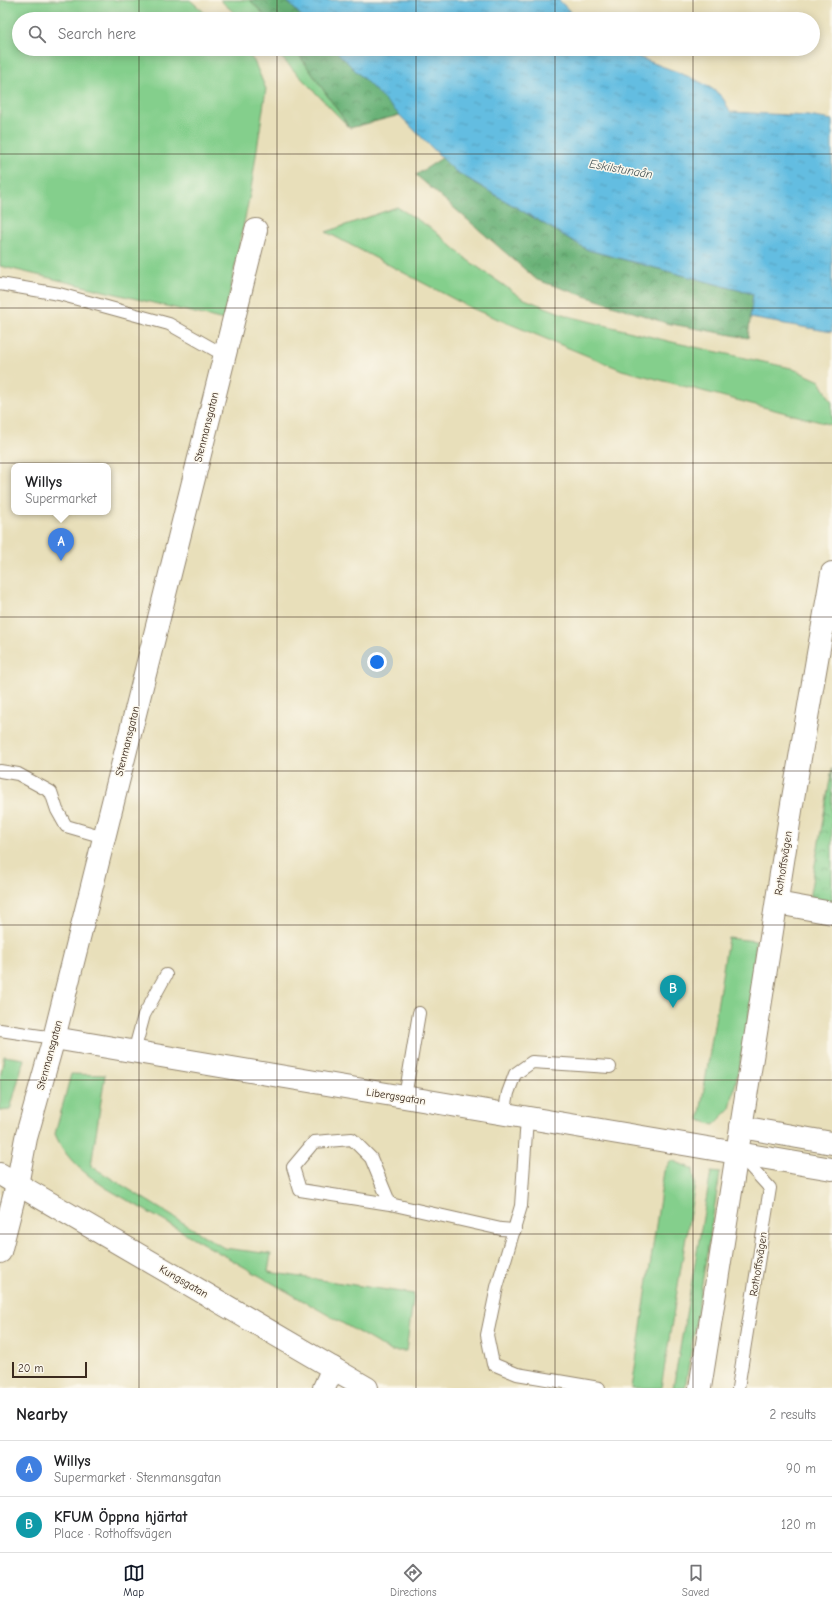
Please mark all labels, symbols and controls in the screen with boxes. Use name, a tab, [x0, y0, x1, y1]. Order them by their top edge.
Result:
search box	[12, 12, 820, 56]
icon: search	[26, 23, 48, 45]
text: Search here	[58, 25, 136, 43]
water label: Eskilstunaån	[588, 157, 654, 182]
street label: Stenmansgatan	[191, 391, 221, 464]
popup	[11, 463, 111, 515]
text: Willys	[25, 473, 62, 491]
text: Supermarket	[25, 491, 97, 506]
pin: A	[48, 528, 74, 561]
your location	[367, 652, 387, 672]
street label: Stenmansgatan	[112, 705, 142, 778]
street label: Rothoffsvägen	[772, 830, 795, 896]
pin: B	[660, 975, 686, 1008]
street label: Stenmansgatan	[34, 1019, 65, 1092]
street label: Libergsgatan	[365, 1085, 427, 1108]
street label: Rothoffsvägen	[747, 1231, 770, 1297]
street label: Kungsgatan	[157, 1262, 211, 1301]
scale bar	[12, 1360, 87, 1379]
text: 20 m	[18, 1362, 43, 1375]
text: Nearby	[16, 1405, 67, 1424]
text: 2 results	[769, 1407, 816, 1422]
text: Willys	[54, 1452, 91, 1470]
text: A	[25, 1461, 33, 1476]
text: 90 m	[786, 1461, 816, 1476]
text: Supermarket · Stenmansgatan	[54, 1470, 221, 1485]
text: KFUM Öppna hjärtat	[54, 1508, 188, 1526]
text: B	[25, 1517, 33, 1532]
text: 120 m	[781, 1517, 816, 1532]
text: Place · Rothoffsvägen	[54, 1526, 172, 1541]
tab: Map	[123, 1562, 145, 1599]
tab: Directions	[390, 1562, 437, 1599]
tab: Saved	[682, 1562, 709, 1599]

